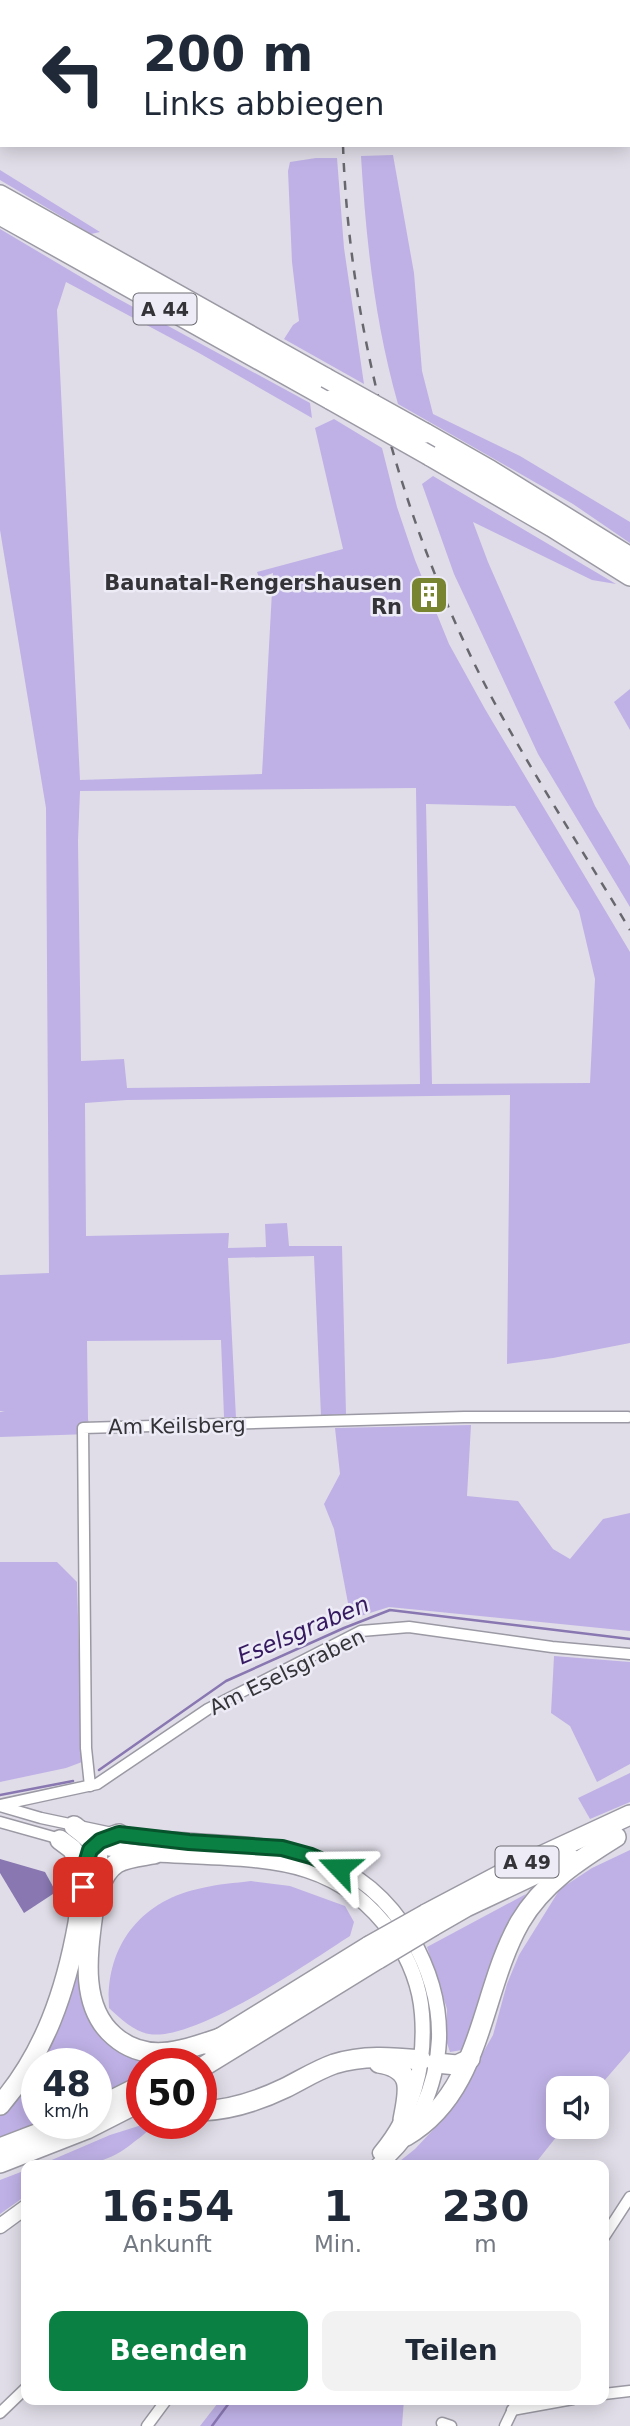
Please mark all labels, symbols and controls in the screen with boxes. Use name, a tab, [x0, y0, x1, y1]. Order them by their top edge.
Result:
text: 200 m	[143, 26, 313, 83]
icon: left	[28, 28, 119, 119]
text: Links abbiegen	[143, 85, 384, 123]
road number: A 44	[134, 294, 196, 324]
place label: Baunatal-Rengershausen Rn	[104, 571, 402, 619]
building icon: Baunatal-Rengershausen Rn	[408, 574, 450, 616]
street label: Am Keilsberg	[108, 1413, 246, 1439]
water label: Eselsgraben	[233, 1591, 373, 1669]
street label: Am Eselsgraben	[205, 1624, 369, 1720]
position arrow	[302, 1831, 376, 1905]
road number: A 49	[496, 1846, 558, 1878]
pin	[53, 1857, 113, 1917]
icon: arrive	[64, 1868, 102, 1906]
speed limit sign: 50	[126, 2048, 217, 2139]
text: 48	[42, 2064, 91, 2104]
map controls	[546, 2076, 609, 2139]
button: sound	[546, 2076, 609, 2139]
text: km/h	[44, 2100, 89, 2121]
text: 16:54	[101, 2182, 234, 2231]
text: 1	[323, 2182, 353, 2231]
text: 230	[442, 2182, 529, 2231]
text: Ankunft	[123, 2231, 212, 2257]
text: Min.	[314, 2231, 362, 2257]
text: m	[474, 2231, 497, 2257]
button: Beenden	[49, 2311, 308, 2391]
button: Teilen	[322, 2311, 581, 2391]

